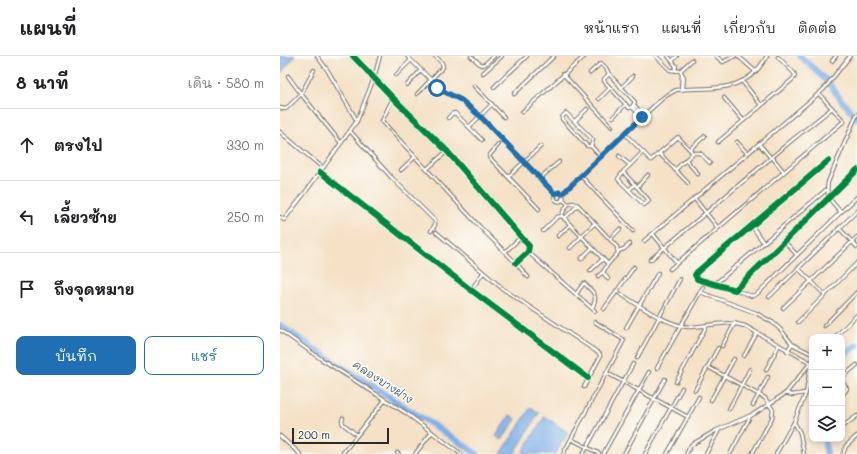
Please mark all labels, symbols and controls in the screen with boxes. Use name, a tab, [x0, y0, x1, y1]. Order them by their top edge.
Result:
text: แผนที่	[20, 15, 77, 40]
text: หน้าแรก	[584, 18, 640, 37]
text: แผนที่	[662, 18, 702, 37]
text: เกี่ยวกับ	[724, 18, 776, 37]
text: ติดต่อ	[798, 18, 837, 37]
text: 8 นาที	[16, 71, 69, 93]
text: เดิน · 580 m	[188, 74, 264, 91]
route start	[428, 79, 446, 97]
route end	[633, 108, 651, 126]
icon: ahead	[16, 134, 38, 156]
text: ตรงไป	[54, 135, 103, 155]
text: 330 m	[226, 136, 264, 153]
icon: left	[16, 206, 38, 228]
text: เลี้ยวซ้าย	[54, 207, 117, 227]
text: 250 m	[227, 208, 264, 225]
icon: arrive	[16, 278, 38, 300]
text: ถึงจุดหมาย	[54, 279, 134, 299]
map controls	[809, 334, 845, 442]
button: +	[809, 334, 845, 370]
button: บันทึก	[16, 336, 136, 375]
button: แชร์	[144, 336, 264, 375]
water label: คลองบางฝาง	[350, 357, 417, 407]
button: −	[809, 370, 845, 406]
button: layers	[809, 406, 845, 442]
scale bar	[292, 426, 389, 445]
text: 200 m	[298, 427, 330, 442]

